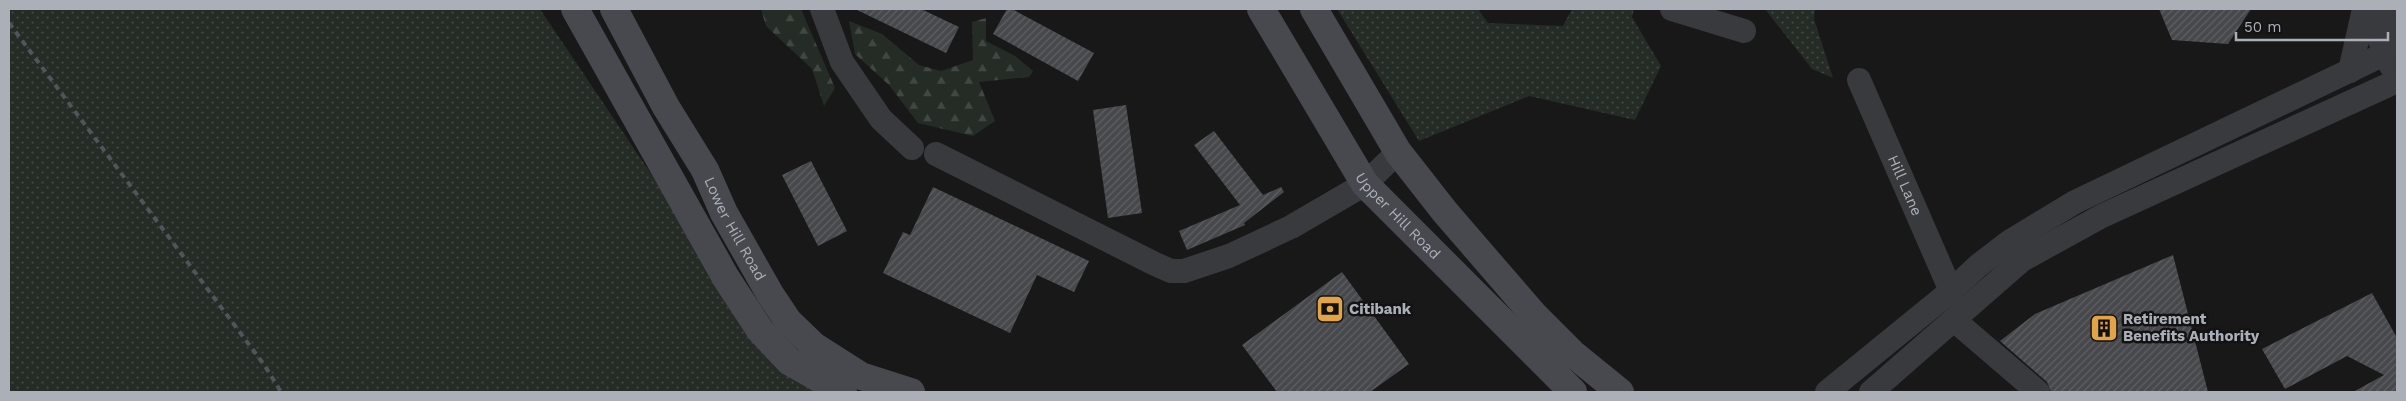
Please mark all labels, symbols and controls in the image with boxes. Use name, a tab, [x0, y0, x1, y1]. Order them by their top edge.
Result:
scale bar	[2236, 10, 2388, 42]
text: 50 m	[2244, 18, 2281, 36]
street label: Hill Lane	[1884, 152, 1926, 218]
street label: Upper Hill Road	[1351, 169, 1444, 263]
street label: Lower Hill Road	[700, 174, 770, 284]
bank icon: Citibank	[1315, 294, 1345, 324]
place label: Citibank	[1349, 300, 1412, 318]
place label: Retirement Benefits Authority	[2123, 310, 2260, 345]
building icon: Retirement Benefits Authority	[2089, 313, 2119, 343]

